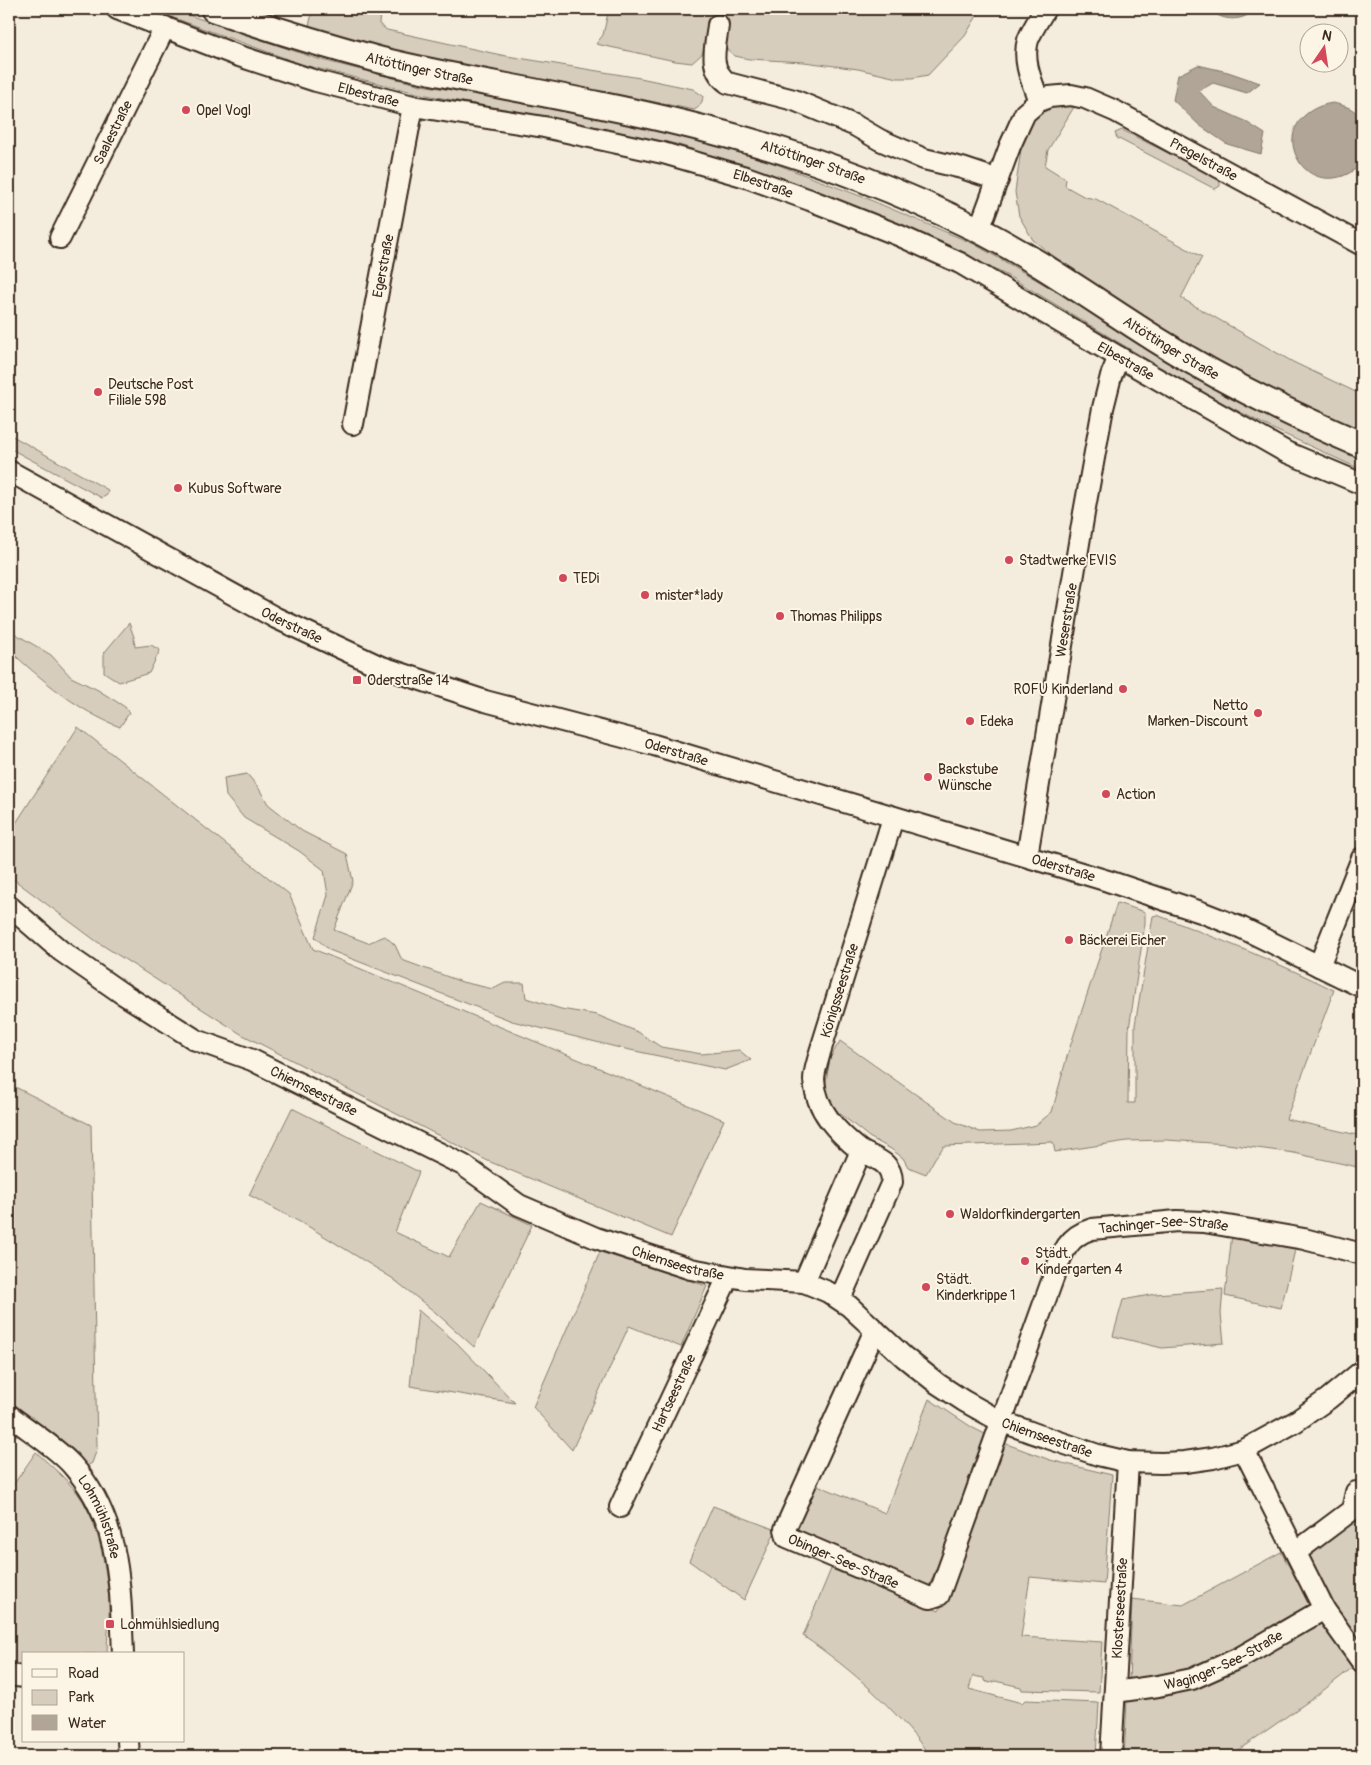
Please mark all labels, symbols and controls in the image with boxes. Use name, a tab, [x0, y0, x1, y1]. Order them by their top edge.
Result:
north arrow	[1298, 22, 1348, 72]
text: N	[1320, 26, 1333, 45]
street label: Altöttinger Straße	[364, 48, 475, 88]
street label: Elbestraße	[336, 79, 401, 111]
street label: Saalestraße	[89, 97, 136, 167]
place label: Opel Vogl	[196, 102, 251, 119]
marker: Opel Vogl	[180, 104, 192, 116]
street label: Pregelstraße	[1167, 134, 1241, 184]
street label: Altöttinger Straße	[759, 136, 868, 188]
street label: Elbestraße	[731, 165, 795, 202]
street label: Egerstraße	[369, 233, 397, 299]
street label: Altöttinger Straße	[1120, 312, 1222, 383]
street label: Elbestraße	[1095, 338, 1157, 384]
place label: Deutsche Post Filiale 598	[108, 376, 194, 409]
marker: Deutsche Post Filiale 598	[92, 386, 104, 398]
place label: Kubus Software	[188, 480, 281, 497]
marker: Kubus Software	[172, 482, 184, 494]
place label: Stadtwerke EVIS	[1019, 552, 1117, 569]
marker: Stadtwerke EVIS	[1003, 554, 1015, 566]
place label: TEDi	[573, 570, 600, 587]
marker: TEDi	[557, 572, 569, 584]
street label: Weserstraße	[1052, 582, 1081, 659]
place label: mister*lady	[655, 587, 723, 604]
marker: mister*lady	[639, 589, 651, 601]
street label: Oderstraße	[258, 603, 325, 647]
place label: Thomas Philipps	[790, 608, 883, 625]
marker: Thomas Philipps	[774, 610, 786, 622]
place label: Oderstraße 14	[367, 672, 449, 689]
marker: Oderstraße 14	[351, 674, 363, 686]
place label: ROFU Kinderland	[1013, 681, 1113, 698]
marker: ROFU Kinderland	[1117, 683, 1129, 695]
place label: Netto Marken-Discount	[1147, 697, 1248, 730]
marker: Netto Marken-Discount	[1252, 707, 1264, 719]
place label: Edeka	[980, 713, 1014, 730]
marker: Edeka	[964, 715, 976, 727]
street label: Oderstraße	[643, 734, 710, 769]
place label: Backstube Wünsche	[938, 761, 998, 794]
marker: Backstube Wünsche	[922, 771, 934, 783]
place label: Action	[1116, 786, 1156, 803]
marker: Action	[1100, 788, 1112, 800]
street label: Oderstraße	[1029, 850, 1097, 885]
place label: Bäckerei Eicher	[1079, 932, 1166, 949]
marker: Bäckerei Eicher	[1063, 934, 1075, 946]
street label: Königsseestraße	[816, 941, 862, 1040]
street label: Chiemseestraße	[268, 1062, 360, 1120]
place label: Waldorfkindergarten	[960, 1206, 1080, 1223]
marker: Waldorfkindergarten	[944, 1208, 956, 1220]
street label: Tachinger-See-Straße	[1098, 1212, 1230, 1237]
street label: Chiemseestraße	[630, 1242, 725, 1283]
place label: Städt. Kindergarten 4	[1035, 1245, 1123, 1278]
marker: Städt. Kindergarten 4	[1019, 1255, 1031, 1267]
place label: Städt. Kinderkrippe 1	[936, 1271, 1016, 1304]
marker: Städt. Kinderkrippe 1	[920, 1281, 932, 1293]
street label: Hartseestraße	[648, 1351, 699, 1435]
street label: Chiemseestraße	[999, 1414, 1095, 1461]
street label: Lohmühlstraße	[74, 1471, 124, 1560]
street label: Obinger-See-Straße	[785, 1530, 901, 1592]
street label: Klosterseestraße	[1108, 1557, 1131, 1659]
place label: Lohmühlsiedlung	[120, 1616, 219, 1633]
marker: Lohmühlsiedlung	[104, 1618, 116, 1630]
street label: Waginger-See-Straße	[1162, 1626, 1286, 1693]
legend	[22, 1652, 185, 1742]
text: Road	[68, 1664, 99, 1683]
text: Park	[68, 1688, 95, 1707]
text: Water	[68, 1714, 107, 1733]

